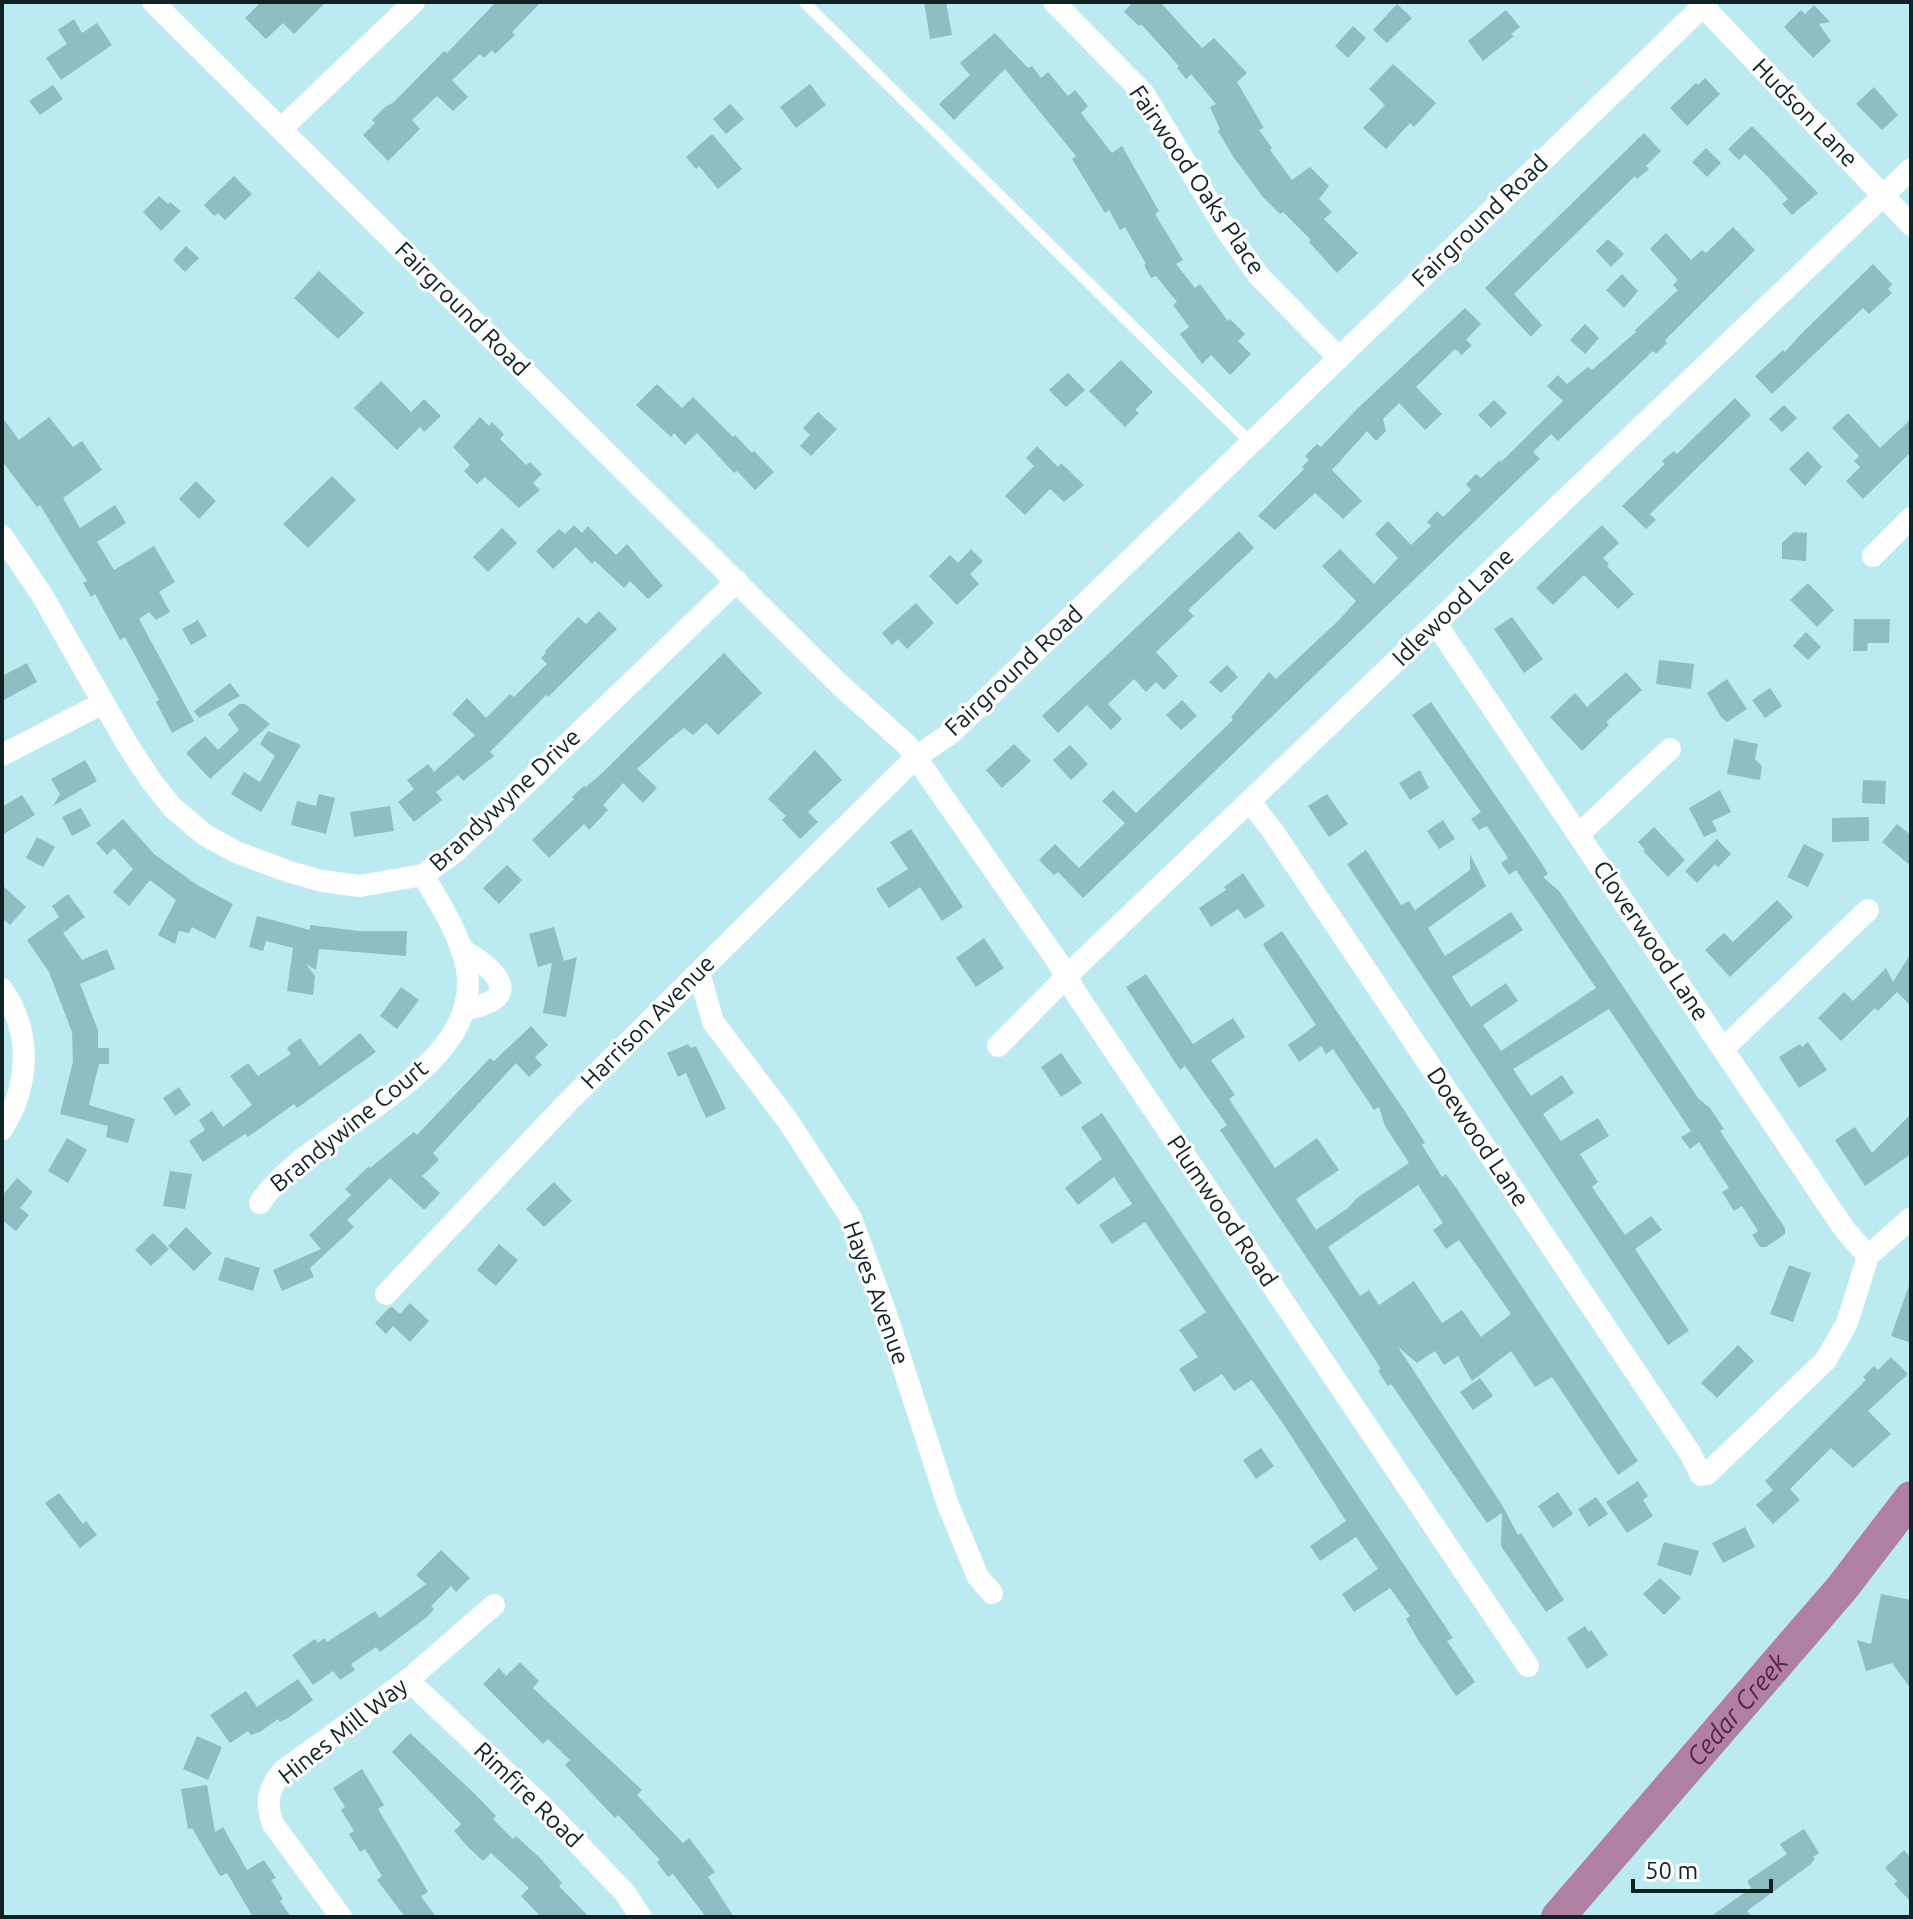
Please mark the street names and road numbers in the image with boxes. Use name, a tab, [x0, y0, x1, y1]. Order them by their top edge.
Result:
street label: Hudson Lane	[1747, 53, 1864, 172]
street label: Fairwood Oaks Place	[1124, 80, 1271, 279]
street label: Fairground Road	[1406, 149, 1553, 292]
street label: Fairground Road	[390, 236, 535, 381]
street label: Idlewood Lane	[1387, 542, 1519, 671]
street label: Fairground Road	[939, 600, 1088, 741]
street label: Brandywyne Drive	[424, 723, 586, 876]
street label: Cloverwood Lane	[1588, 856, 1715, 1026]
street label: Harrison Avenue	[575, 949, 720, 1094]
street label: Brandywine Court	[265, 1054, 433, 1197]
street label: Doewood Lane	[1422, 1062, 1535, 1211]
street label: Plumwood Road	[1162, 1130, 1283, 1291]
street label: Hayes Avenue	[838, 1217, 915, 1368]
street label: Hines Mill Way	[273, 1672, 413, 1789]
street label: Rimfire Road	[469, 1736, 588, 1853]

